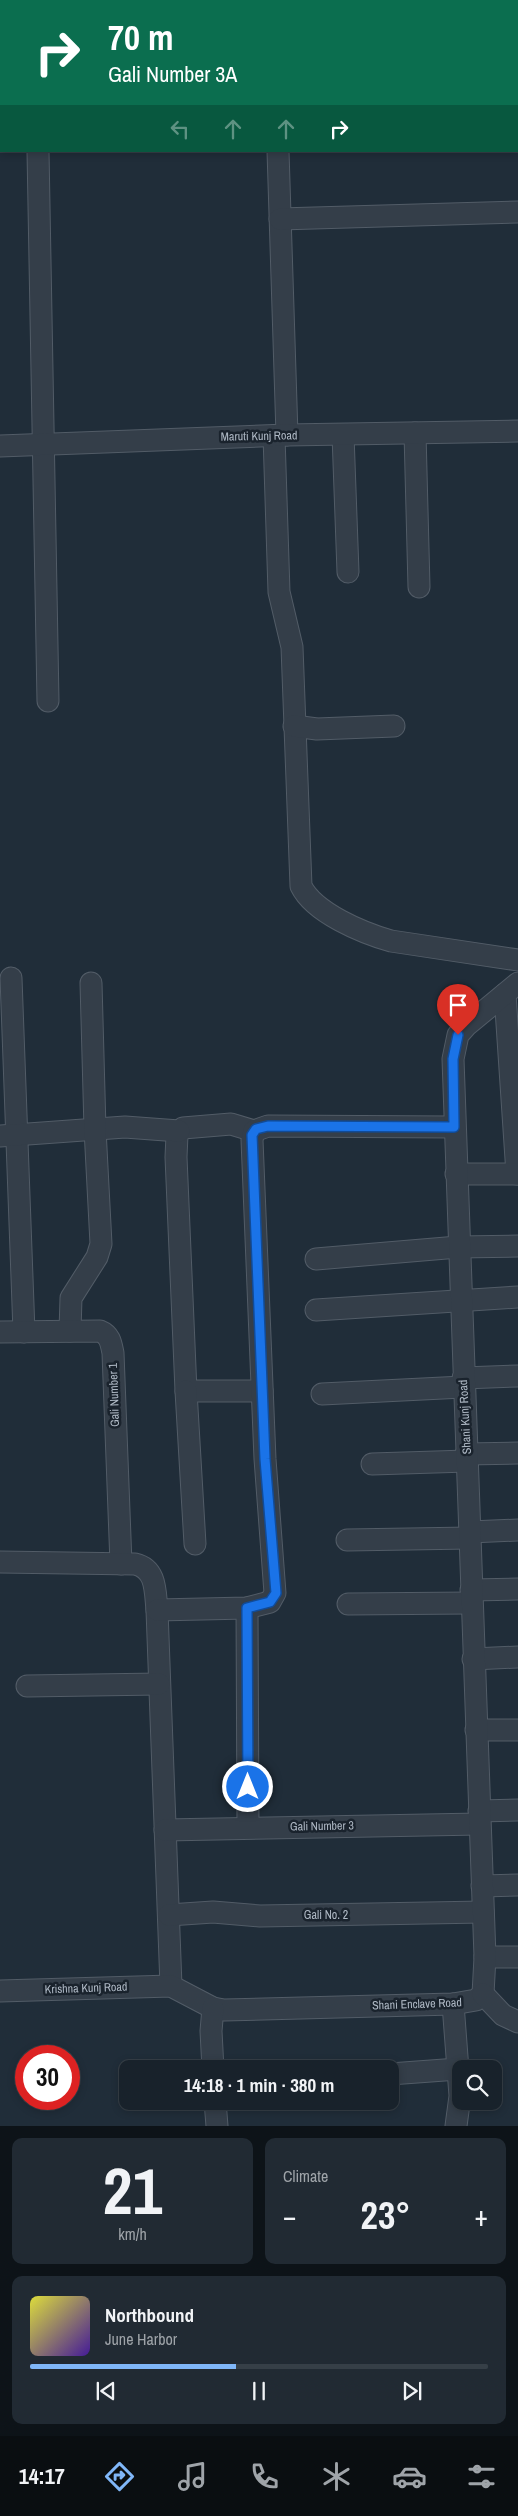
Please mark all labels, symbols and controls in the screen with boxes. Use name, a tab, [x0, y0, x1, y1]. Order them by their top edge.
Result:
text: 70 m	[108, 14, 173, 61]
icon: right	[25, 20, 90, 85]
text: Gali Number 3A	[108, 59, 237, 89]
icon: left	[166, 115, 194, 143]
icon: ahead	[219, 115, 247, 143]
icon: ahead	[272, 115, 300, 143]
icon: right	[325, 115, 353, 143]
street label: Maruti Kunj Road	[221, 427, 297, 445]
pin	[437, 984, 479, 1035]
icon: arrive	[444, 991, 472, 1019]
street label: Gali Number 1	[105, 1362, 123, 1427]
street label: Shani Kunj Road	[455, 1379, 475, 1455]
position arrow	[221, 1760, 273, 1812]
street label: Gali Number 3	[290, 1817, 354, 1835]
street label: Gali No. 2	[304, 1907, 348, 1923]
street label: Krishna Kunj Road	[44, 1979, 128, 1997]
street label: Shani Enclave Road	[372, 1994, 462, 2014]
speed limit sign: 30	[15, 2045, 80, 2110]
map controls	[452, 2060, 502, 2110]
button: search	[452, 2060, 502, 2110]
text: 14:18 · 1 min · 380 m	[184, 2072, 334, 2098]
text: 21	[103, 2147, 162, 2234]
text: Climate	[283, 2165, 328, 2187]
text: 23°	[361, 2190, 410, 2241]
text: −	[283, 2197, 296, 2235]
text: +	[475, 2197, 488, 2235]
text: km/h	[118, 2223, 147, 2245]
text: Northbound	[105, 2302, 194, 2328]
text: June Harbor	[105, 2328, 177, 2350]
icon: previous	[92, 2377, 120, 2405]
icon: pause	[245, 2377, 273, 2405]
icon: next	[398, 2377, 426, 2405]
icon: directions	[102, 2459, 137, 2494]
icon: music	[175, 2459, 210, 2494]
icon: phone	[247, 2459, 282, 2494]
icon: climate	[319, 2459, 354, 2494]
icon: car	[392, 2459, 427, 2494]
icon: filters	[464, 2459, 499, 2494]
text: 14:17	[19, 2461, 65, 2491]

